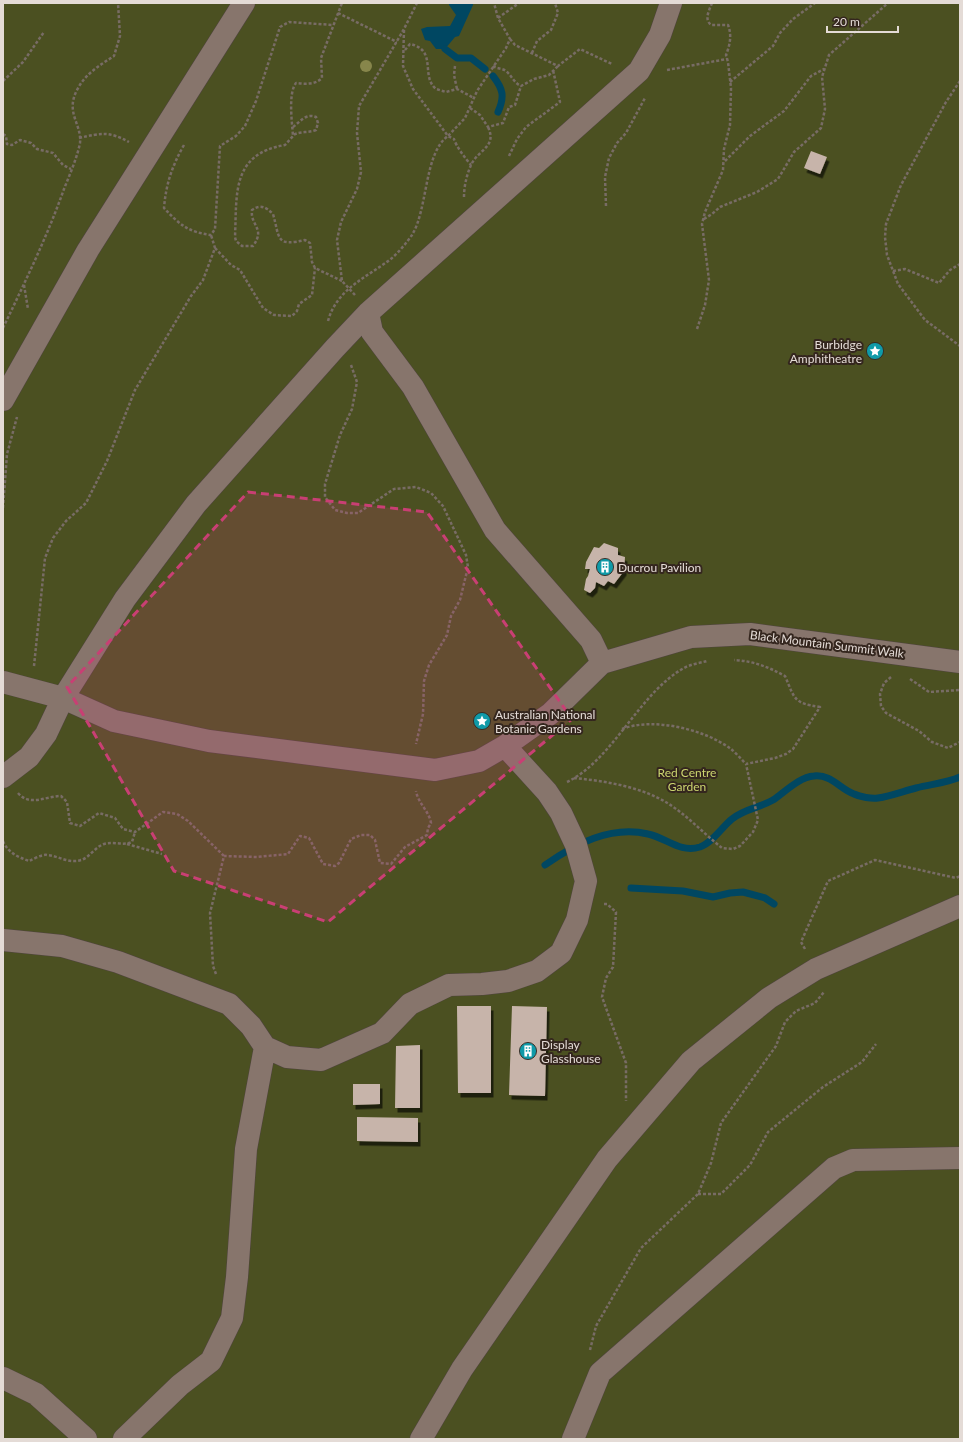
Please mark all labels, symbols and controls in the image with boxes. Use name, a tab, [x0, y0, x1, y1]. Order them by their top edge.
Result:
scale bar	[827, 8, 898, 34]
text: 20 m	[833, 14, 860, 29]
place label: Burbidge Amphitheatre	[790, 337, 862, 366]
place icon: Burbidge Amphitheatre	[865, 341, 885, 361]
building icon: Ducrou Pavilion	[595, 557, 615, 577]
place label: Ducrou Pavilion	[618, 560, 701, 575]
street label: Black Mountain Summit Walk	[749, 627, 906, 661]
place label: Australian National Botanic Gardens	[495, 707, 595, 736]
place icon: Australian National Botanic Gardens	[472, 711, 492, 731]
park label: Red Centre Garden	[658, 765, 716, 794]
place label: Display Glasshouse	[541, 1037, 601, 1066]
building icon: Display Glasshouse	[518, 1041, 538, 1061]

